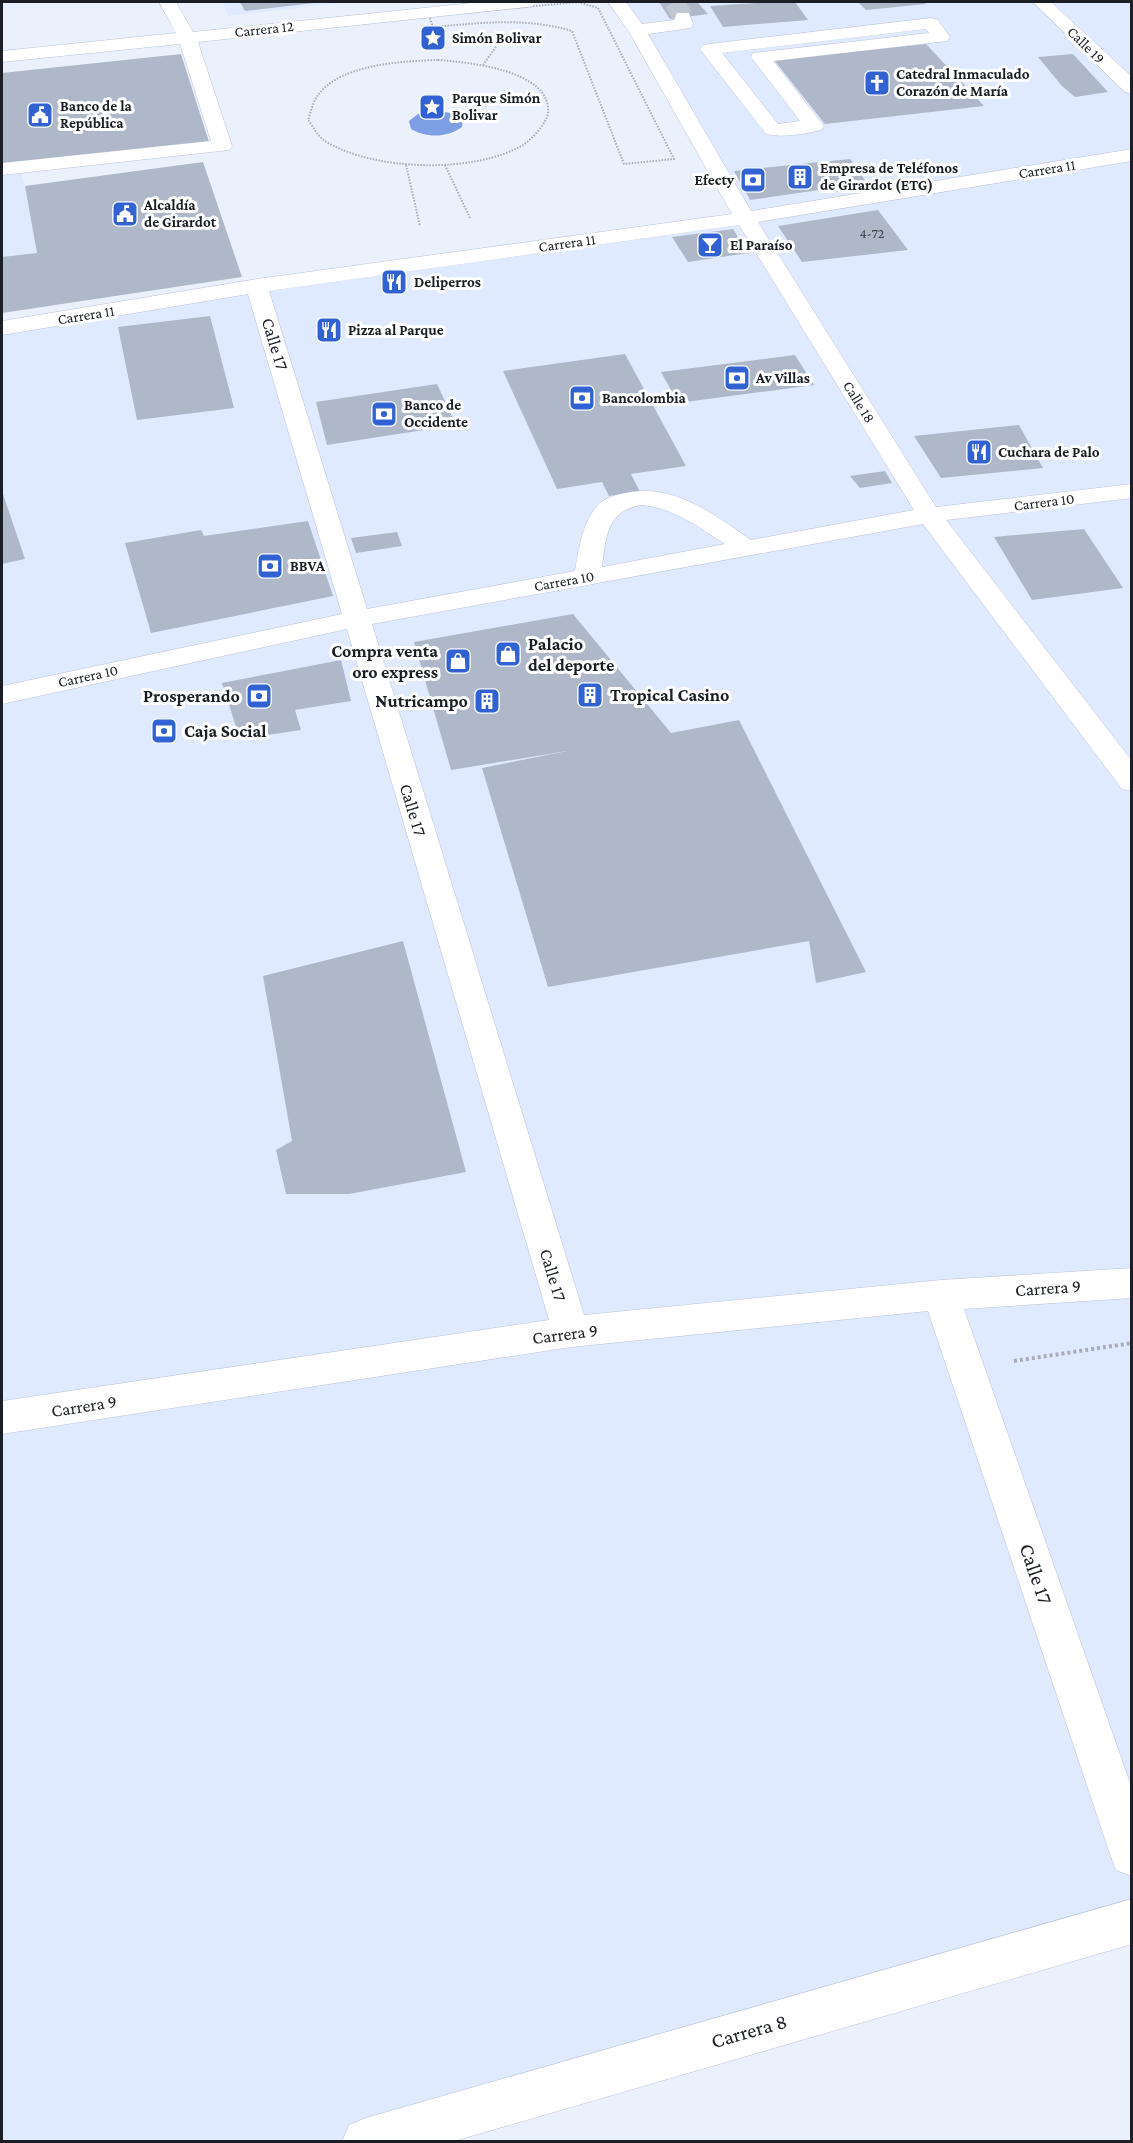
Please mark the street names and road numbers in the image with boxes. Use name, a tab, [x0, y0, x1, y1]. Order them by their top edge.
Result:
street label: Carrera 12	[234, 18, 294, 40]
street label: Calle 19	[1064, 23, 1108, 67]
street label: Carrera 11	[1017, 157, 1077, 181]
street label: Carrera 11	[537, 231, 597, 255]
street label: Carrera 11	[56, 303, 116, 327]
street label: Calle 17	[258, 315, 292, 373]
street label: Calle 18	[840, 378, 878, 426]
street label: Carrera 10	[1013, 490, 1075, 514]
street label: Carrera 10	[533, 568, 595, 594]
street label: Carrera 10	[57, 662, 119, 690]
street label: Calle 17	[396, 781, 430, 839]
street label: Calle 17	[536, 1246, 570, 1304]
street label: Carrera 9	[1014, 1276, 1082, 1300]
street label: Carrera 9	[531, 1320, 599, 1348]
street label: Carrera 9	[50, 1391, 118, 1421]
street label: Calle 17	[1014, 1540, 1058, 1608]
street label: Carrera 8	[708, 2009, 790, 2053]

